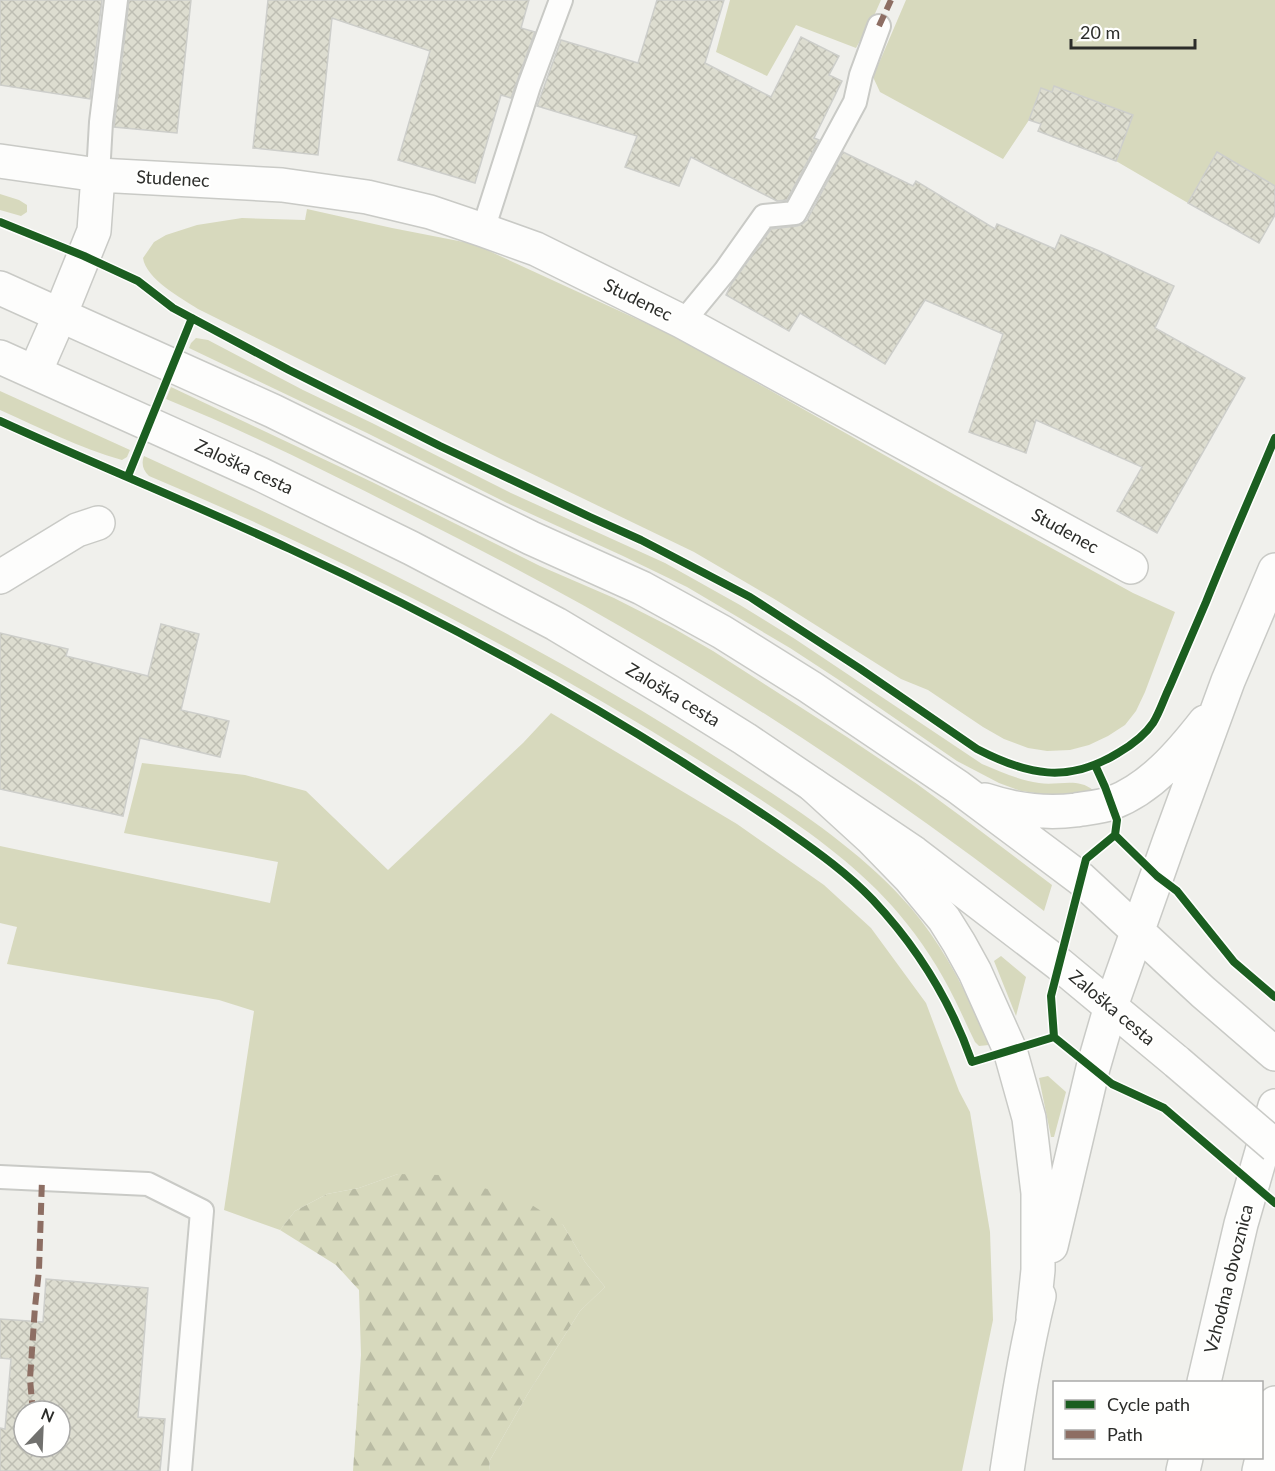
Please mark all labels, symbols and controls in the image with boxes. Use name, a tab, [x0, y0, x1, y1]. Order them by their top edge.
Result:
scale bar	[1071, 12, 1196, 50]
text: 20 m	[1080, 21, 1120, 43]
street label: Studenec	[136, 165, 211, 191]
street label: Studenec	[601, 273, 677, 325]
street label: Zaloška cesta	[192, 434, 297, 498]
street label: Studenec	[1028, 503, 1103, 558]
street label: Zaloška cesta	[623, 657, 725, 731]
street label: Zaloška cesta	[1065, 965, 1160, 1050]
street label: Vzhodna obvoznica	[1199, 1202, 1257, 1355]
legend	[1053, 1381, 1263, 1459]
text: Cycle path	[1107, 1393, 1190, 1415]
north arrow	[12, 1399, 72, 1459]
text: N	[39, 1404, 57, 1426]
text: Path	[1107, 1423, 1143, 1445]

